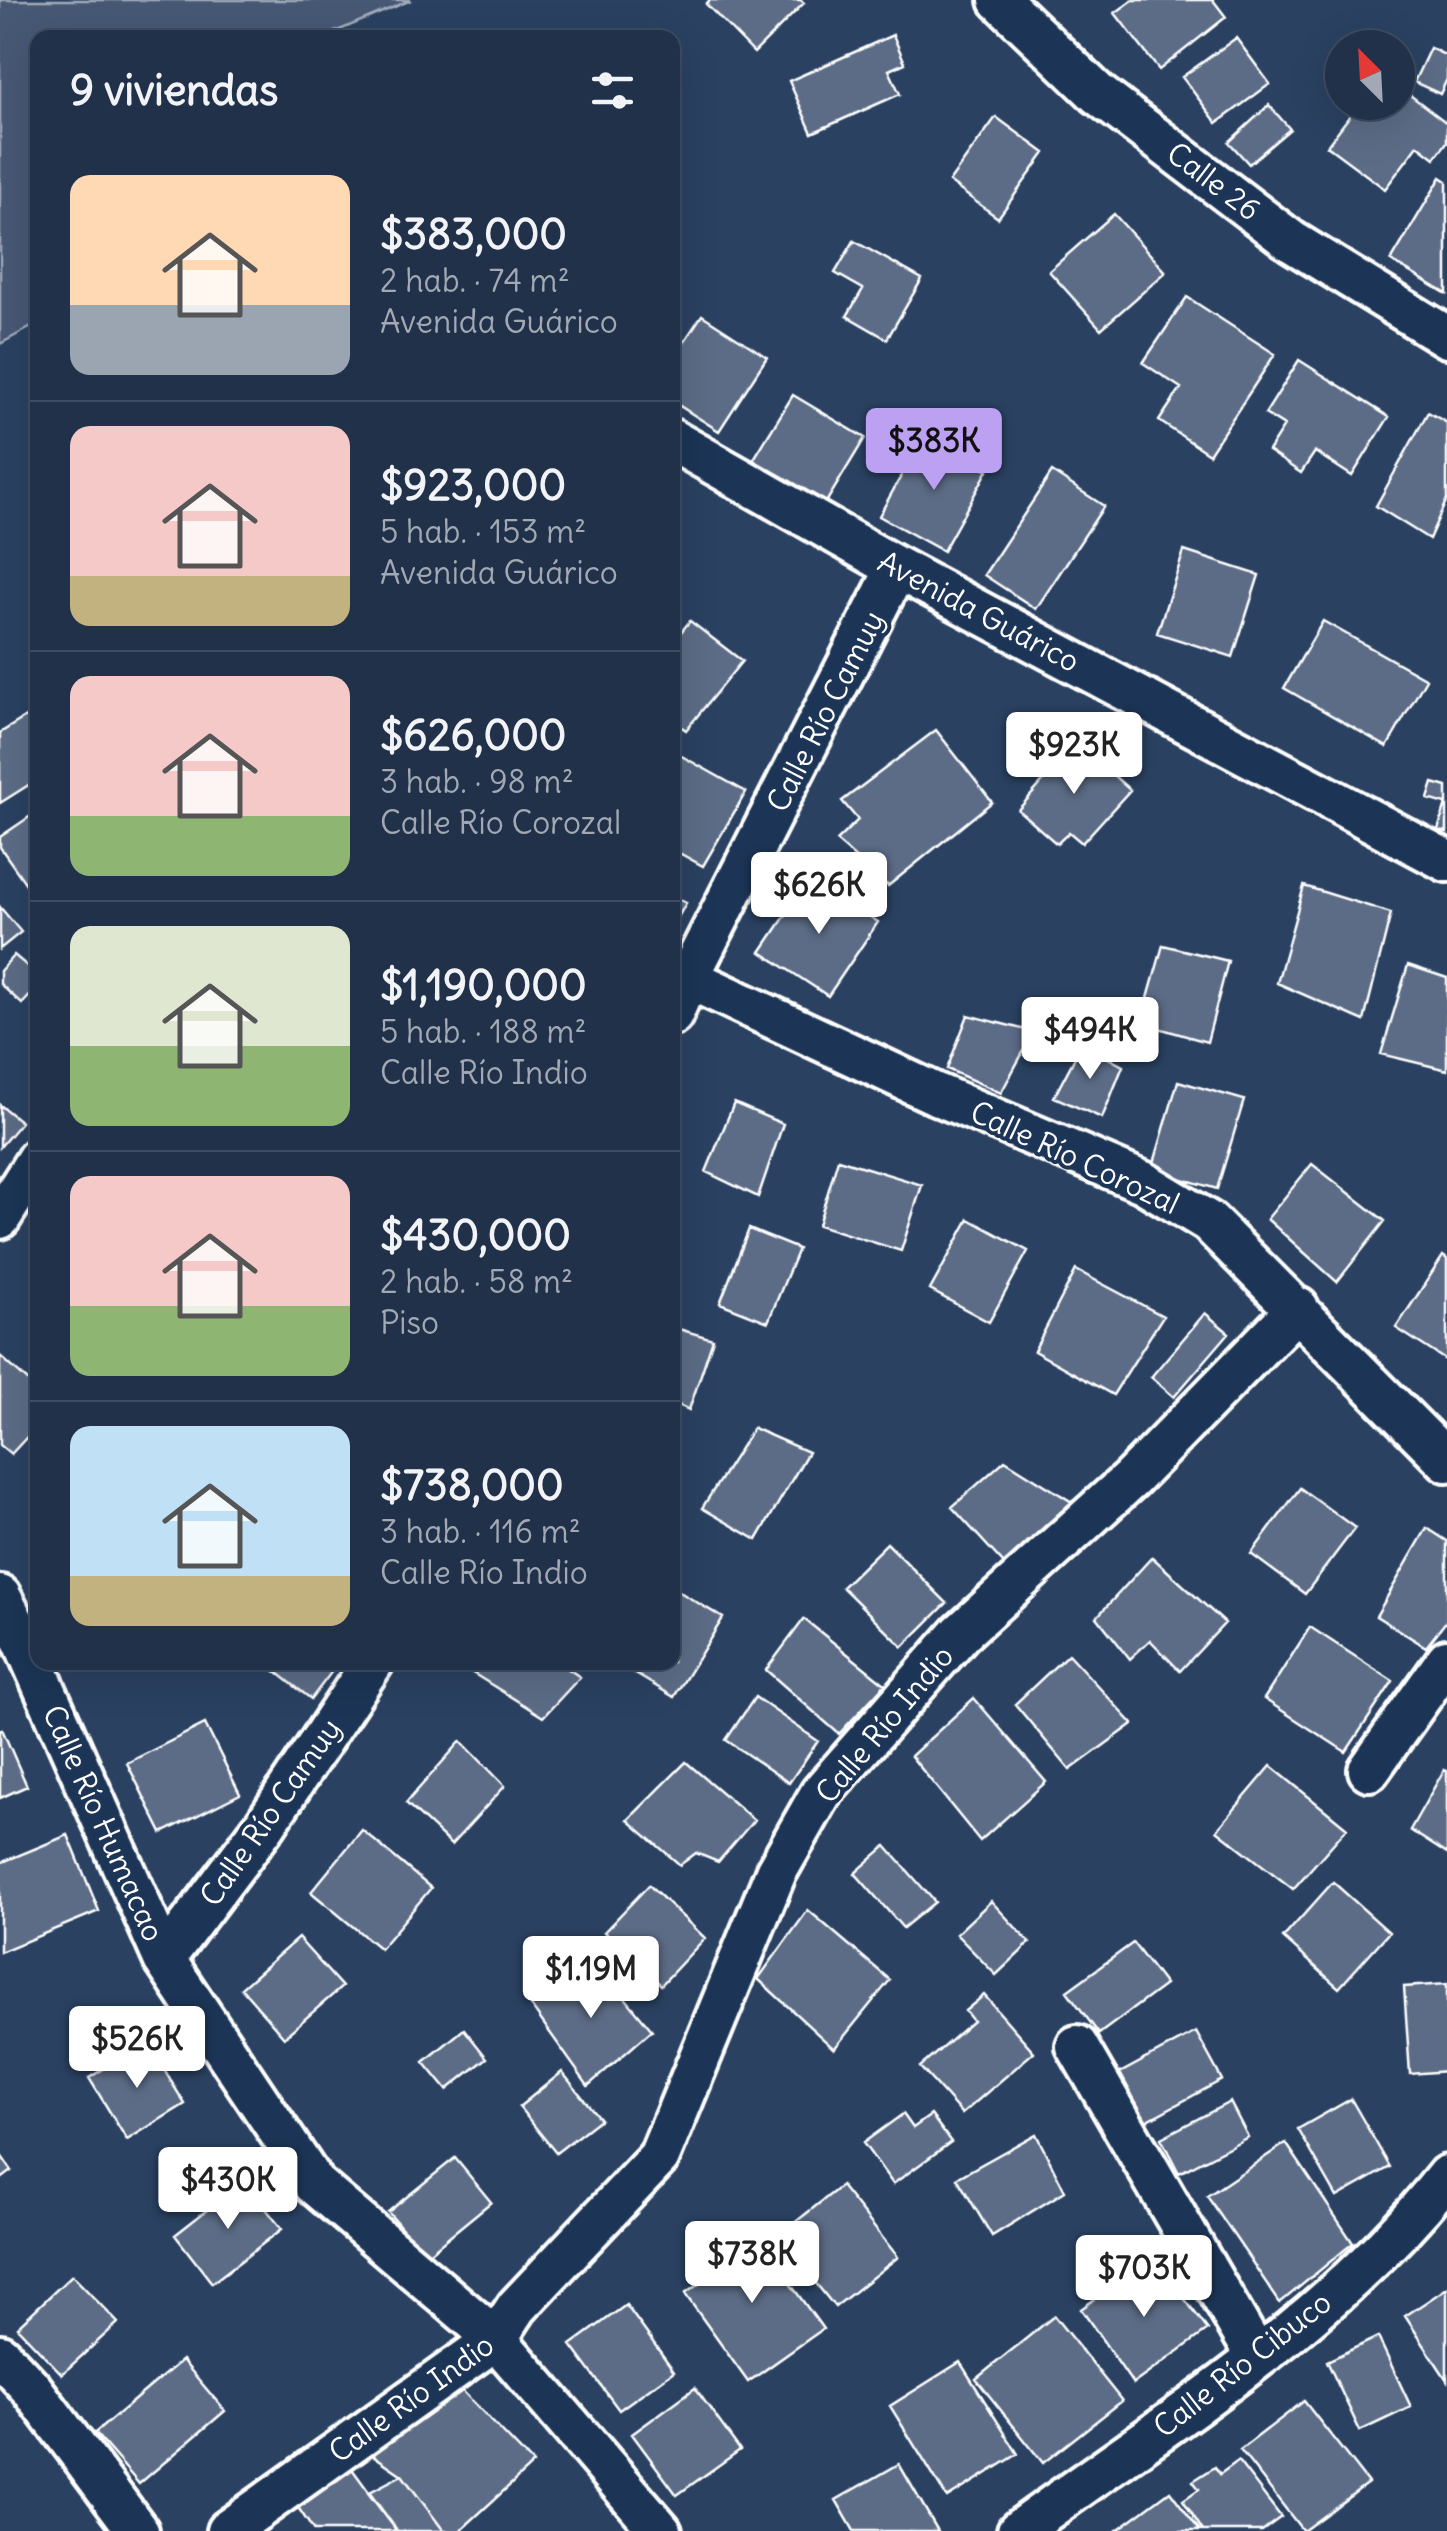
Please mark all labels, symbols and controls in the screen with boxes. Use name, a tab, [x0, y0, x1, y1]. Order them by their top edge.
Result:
north arrow	[1325, 30, 1415, 120]
map controls	[1325, 30, 1415, 120]
icon: filters	[585, 63, 640, 118]
text: 9 viviendas	[70, 64, 278, 116]
street label: Calle 26	[1160, 134, 1268, 228]
text: $383,000	[380, 208, 567, 260]
icon: home	[150, 215, 270, 335]
text: 2 hab. · 74 m²	[380, 260, 570, 301]
text: Avenida Guárico	[380, 301, 618, 342]
pin: $383K	[864, 408, 1004, 493]
text: $383K	[888, 420, 980, 461]
text: $923,000	[380, 459, 566, 511]
icon: home	[150, 466, 270, 586]
text: 5 hab. · 153 m²	[380, 511, 586, 552]
street label: Avenida Guárico	[872, 542, 1086, 680]
text: Avenida Guárico	[380, 552, 618, 593]
street label: Calle Río Camuy	[758, 604, 892, 818]
text: $626,000	[380, 709, 566, 761]
pin: $923K	[1004, 712, 1144, 797]
icon: home	[150, 716, 270, 836]
text: $923K	[1028, 724, 1120, 765]
text: 3 hab. · 98 m²	[380, 761, 574, 802]
text: Calle Río Corozal	[380, 802, 621, 843]
pin: $626K	[749, 852, 889, 937]
text: $626K	[773, 864, 865, 905]
text: $1,190,000	[380, 959, 587, 1011]
icon: home	[150, 966, 270, 1086]
pin: $494K	[1020, 997, 1160, 1082]
text: $494K	[1044, 1009, 1136, 1050]
text: 5 hab. · 188 m²	[380, 1011, 587, 1052]
text: Calle Río Indio	[380, 1052, 588, 1093]
street label: Calle Río Corozal	[965, 1092, 1185, 1222]
text: $430,000	[380, 1209, 571, 1261]
icon: home	[150, 1216, 270, 1336]
text: 2 hab. · 58 m²	[380, 1261, 573, 1302]
text: Piso	[380, 1302, 439, 1343]
text: $738,000	[380, 1459, 564, 1511]
icon: home	[150, 1466, 270, 1586]
text: 3 hab. · 116 m²	[380, 1511, 581, 1552]
text: Calle Río Indio	[380, 1552, 588, 1593]
street label: Calle Río Indio	[807, 1637, 961, 1811]
street label: Calle Río Humacao	[35, 1699, 173, 1947]
street label: Calle Río Camuy	[191, 1711, 349, 1913]
pin: $1.19M	[510, 1936, 672, 2021]
text: $1.19M	[545, 1948, 637, 1989]
pin: $526K	[67, 2006, 207, 2091]
text: $526K	[91, 2018, 183, 2059]
pin: $430K	[158, 2147, 298, 2232]
text: $430K	[180, 2159, 276, 2200]
pin: $738K	[682, 2221, 822, 2306]
text: $738K	[707, 2233, 797, 2274]
pin: $703K	[1074, 2235, 1214, 2320]
text: $703K	[1098, 2247, 1190, 2288]
street label: Calle Río Cibuco	[1145, 2283, 1339, 2445]
street label: Calle Río Indio	[321, 2325, 501, 2471]

